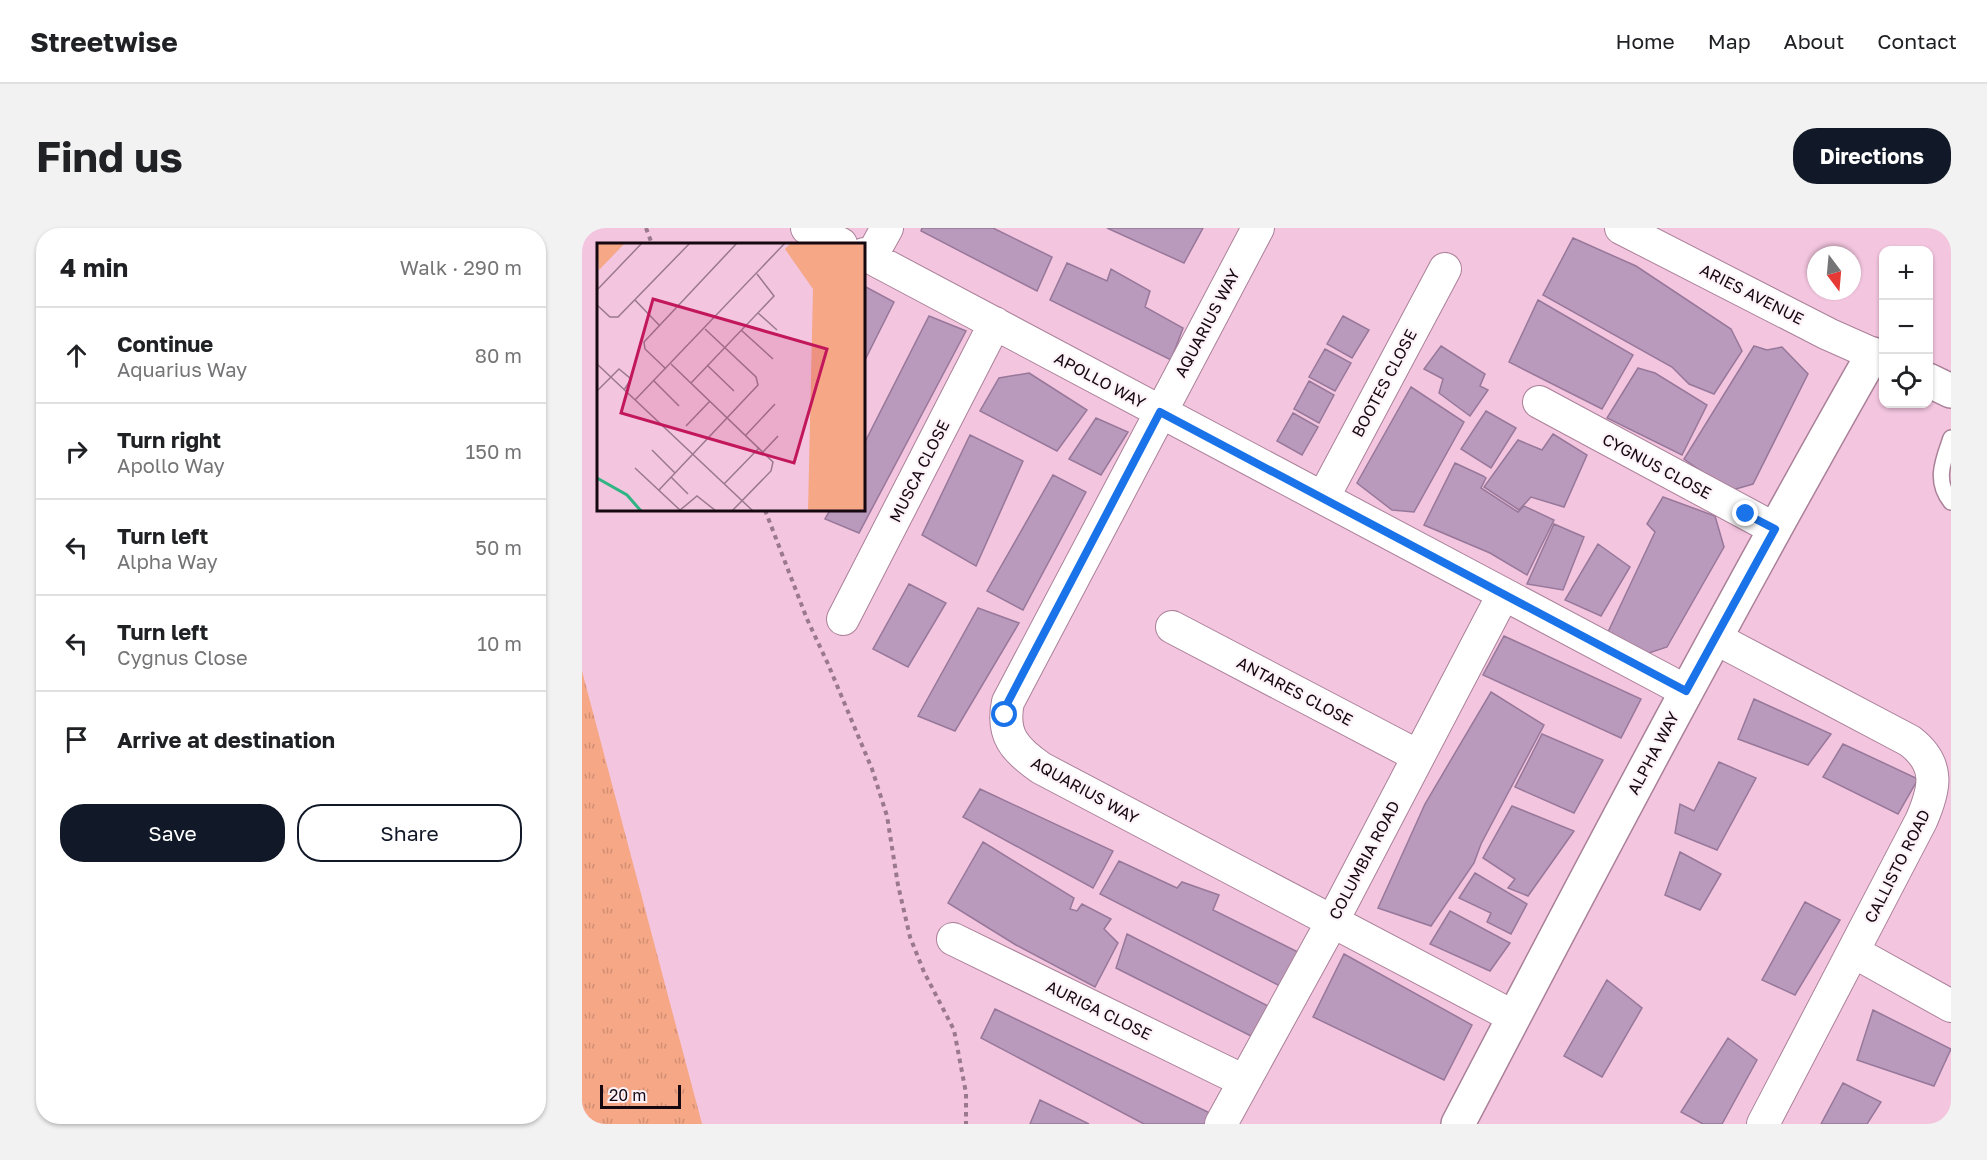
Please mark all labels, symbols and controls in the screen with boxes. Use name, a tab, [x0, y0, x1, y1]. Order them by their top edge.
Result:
text: Streetwise	[30, 25, 178, 58]
text: Home	[1615, 28, 1675, 54]
text: Map	[1708, 28, 1751, 54]
text: About	[1784, 28, 1844, 54]
text: Contact	[1877, 28, 1957, 54]
button: Directions	[1793, 128, 1951, 184]
text: Find us	[36, 131, 183, 181]
inset map	[597, 243, 866, 512]
north arrow	[1807, 246, 1861, 300]
map controls	[1879, 246, 1933, 408]
button: +	[1879, 246, 1933, 300]
text: 4 min	[60, 252, 128, 283]
text: Walk · 290 m	[400, 255, 522, 279]
street label: ARIES AVENUE	[1697, 259, 1807, 329]
street label: AQUARIUS WAY	[1170, 265, 1244, 381]
button: −	[1879, 300, 1933, 354]
street label: BOOTES CLOSE	[1347, 326, 1421, 440]
text: Continue	[117, 330, 213, 357]
icon: ahead	[60, 339, 93, 372]
text: 80 m	[475, 343, 522, 367]
street label: APOLLO WAY	[1051, 348, 1150, 413]
button: locate	[1879, 354, 1933, 408]
text: Aquarius Way	[117, 357, 247, 381]
street label: MUSCA CLOSE	[885, 416, 953, 526]
text: Turn right	[117, 426, 221, 453]
street label: CYGNUS CLOSE	[1599, 429, 1715, 503]
icon: right	[60, 435, 93, 468]
text: 150 m	[466, 439, 522, 463]
text: Apollo Way	[117, 453, 225, 477]
route end	[1732, 500, 1758, 526]
text: Turn left	[117, 522, 208, 549]
icon: left	[60, 531, 93, 564]
text: 50 m	[475, 535, 522, 559]
text: Alpha Way	[117, 549, 218, 573]
text: Turn left	[117, 618, 208, 645]
icon: left	[60, 627, 93, 660]
text: 10 m	[477, 631, 522, 655]
text: Cygnus Close	[117, 645, 248, 669]
street label: ANTARES CLOSE	[1234, 652, 1356, 730]
route start	[991, 701, 1017, 727]
street label: ALPHA WAY	[1623, 707, 1684, 798]
icon: arrive	[60, 723, 93, 756]
text: Arrive at destination	[117, 726, 335, 753]
street label: AQUARIUS WAY	[1028, 752, 1143, 828]
street label: COLUMBIA ROAD	[1324, 797, 1404, 923]
button: Save	[60, 804, 285, 862]
button: Share	[297, 804, 522, 862]
street label: CALLISTO ROAD	[1860, 806, 1934, 926]
street label: AURIGA CLOSE	[1043, 976, 1155, 1044]
scale bar	[600, 1082, 681, 1110]
text: 20 m	[609, 1085, 646, 1105]

